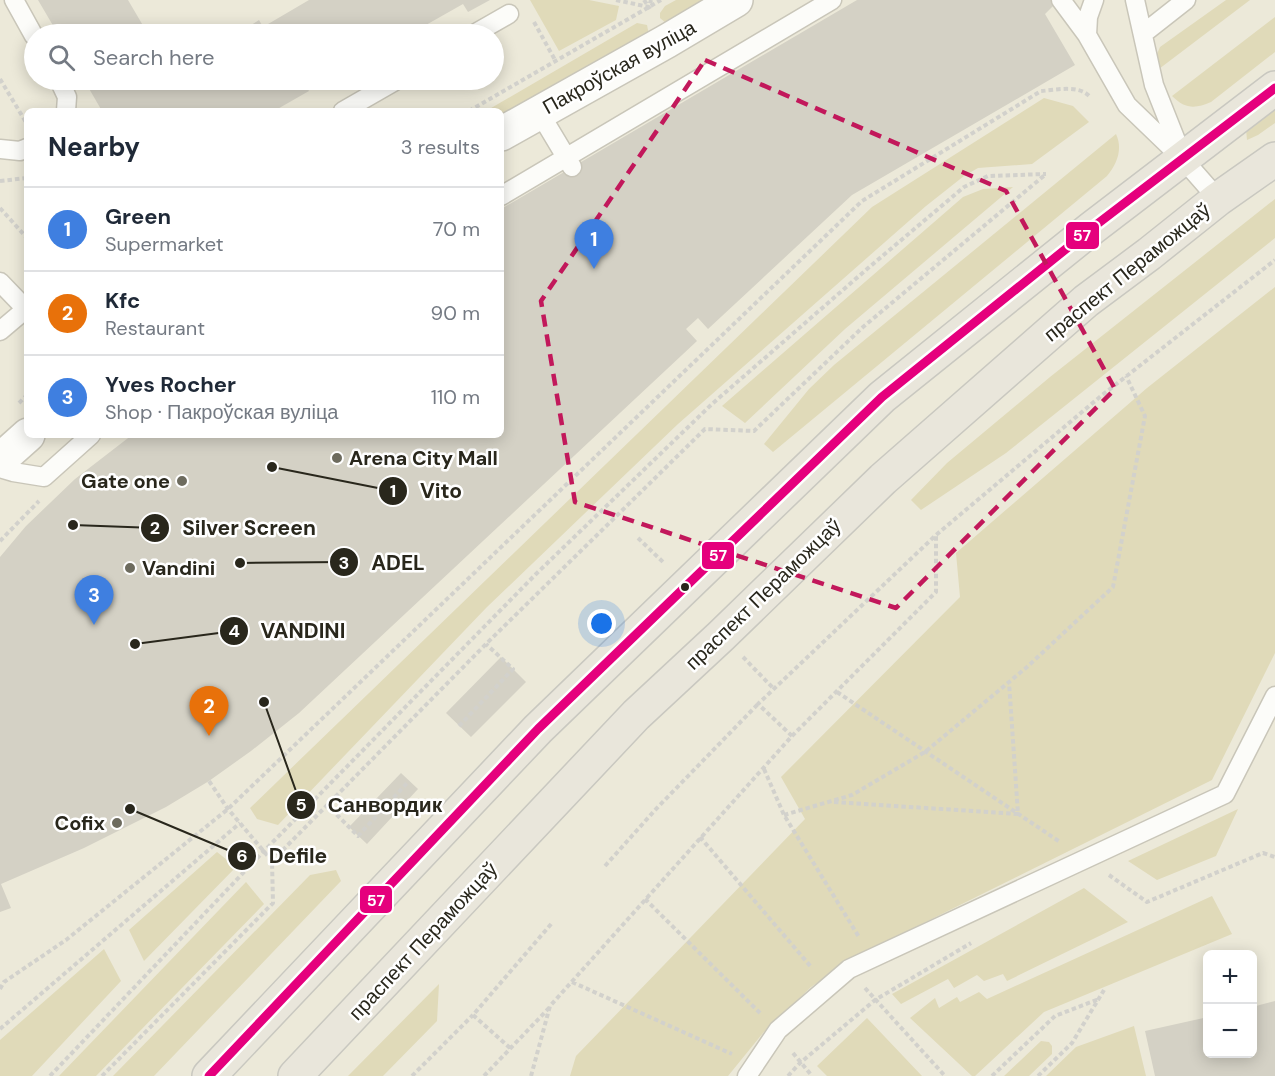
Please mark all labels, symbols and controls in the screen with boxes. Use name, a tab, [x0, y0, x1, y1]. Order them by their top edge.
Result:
street label: Пакроўская вуліца	[538, 14, 701, 120]
search box	[24, 24, 504, 90]
icon: search	[45, 41, 78, 74]
text: Search here	[93, 43, 214, 72]
text: Nearby	[48, 130, 140, 164]
text: 3 results	[401, 134, 480, 160]
street label: праспект Пераможцаў	[1038, 197, 1216, 347]
text: Green	[105, 202, 171, 231]
text: 1	[64, 216, 71, 242]
text: 70 m	[433, 216, 480, 242]
pin: 1	[574, 220, 614, 269]
line badge: 57	[1065, 221, 1100, 250]
text: 57	[1073, 225, 1092, 246]
text: Supermarket	[105, 231, 224, 257]
text: Kfc	[105, 286, 140, 315]
text: 2	[62, 300, 73, 326]
text: 90 m	[431, 300, 480, 326]
text: Restaurant	[105, 315, 205, 341]
text: Yves Rocher	[105, 370, 236, 399]
text: 3	[61, 384, 74, 410]
text: 110 m	[431, 384, 480, 410]
text: Shop · Пакроўская вуліца	[105, 399, 338, 425]
place label: Arena City Mall	[349, 445, 498, 471]
marker: Arena City Mall	[330, 451, 344, 465]
place label: Gate one	[81, 468, 170, 494]
callout: Vito	[378, 471, 475, 510]
marker: Gate one	[175, 474, 189, 488]
text: Vito	[420, 477, 462, 505]
text: 1	[390, 479, 396, 503]
callout: Silver Screen	[140, 509, 328, 548]
street label: праспект Пераможцаў	[680, 513, 846, 675]
text: Silver Screen	[182, 514, 316, 542]
text: 2	[150, 516, 160, 540]
line badge: 57	[701, 541, 735, 570]
callout: ADEL	[329, 543, 437, 582]
text: 57	[709, 545, 728, 566]
text: ADEL	[371, 549, 425, 577]
text: 3	[339, 551, 349, 575]
place label: Vandini	[142, 555, 215, 581]
marker: Vandini	[123, 561, 137, 575]
pin: 3	[74, 576, 113, 625]
unlabelled marker	[679, 581, 691, 593]
your location	[587, 609, 616, 638]
callout: VANDINI	[219, 611, 358, 650]
text: VANDINI	[261, 617, 345, 645]
text: 4	[228, 619, 240, 643]
pin: 2	[190, 686, 228, 736]
callout: Санвордик	[286, 785, 454, 824]
text: Санвордик	[328, 791, 443, 819]
text: 5	[295, 793, 307, 817]
place label: Cofix	[54, 810, 106, 836]
marker: Cofix	[110, 816, 124, 830]
callout: Defile	[227, 837, 340, 876]
text: Defile	[269, 842, 327, 870]
text: 6	[236, 844, 248, 868]
street label: праспект Пераможцаў	[343, 856, 503, 1026]
line badge: 57	[359, 885, 393, 914]
text: 57	[367, 890, 386, 911]
map controls	[1203, 950, 1257, 1058]
button: +	[1203, 950, 1257, 1004]
button: −	[1203, 1004, 1257, 1058]

